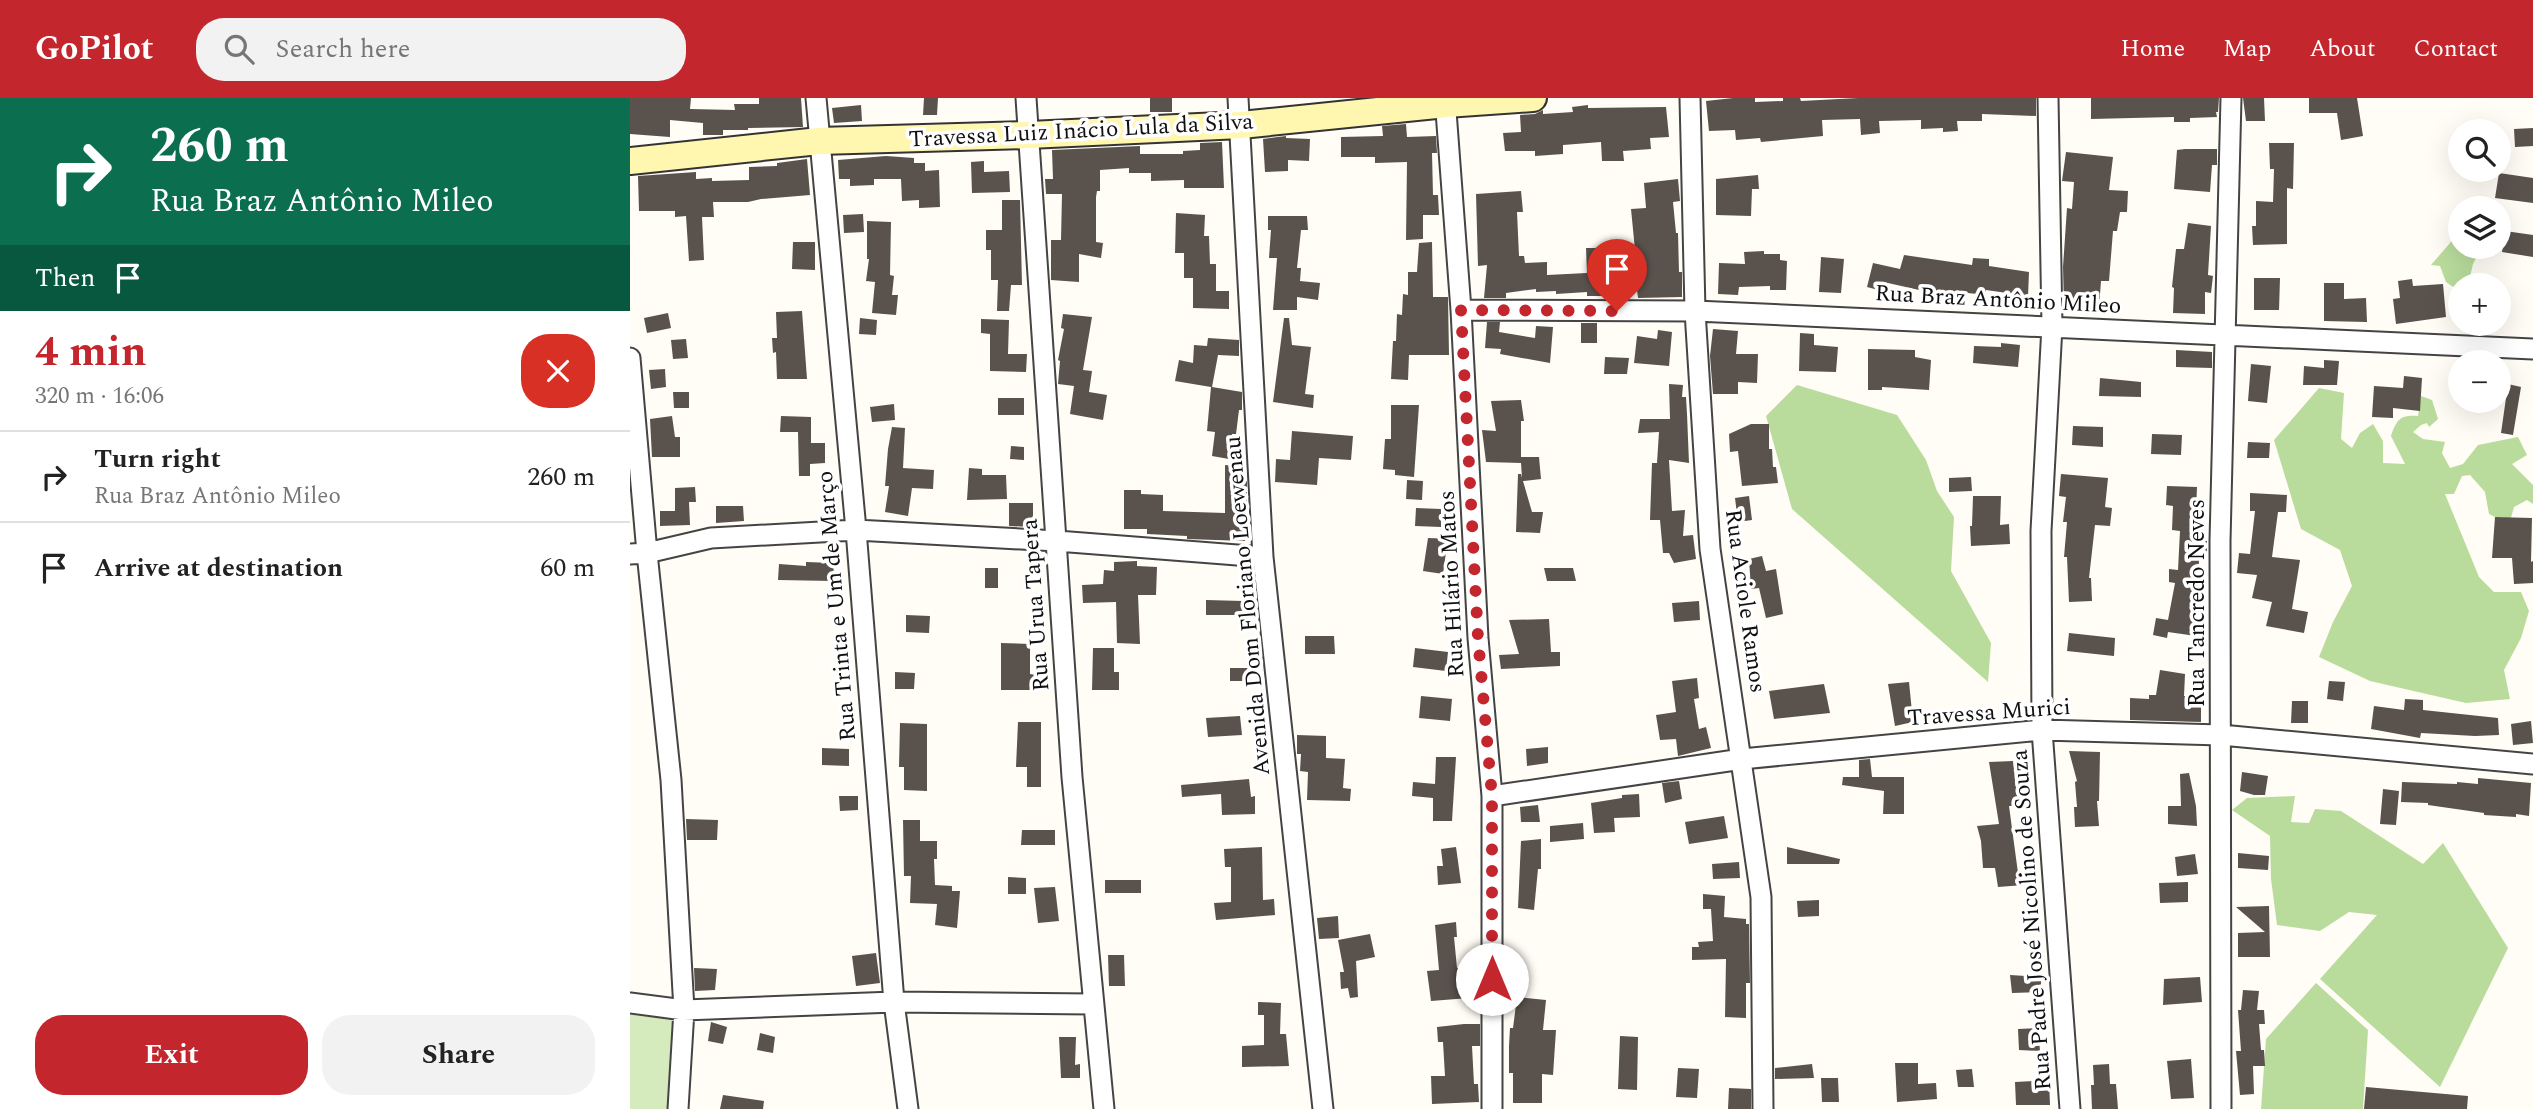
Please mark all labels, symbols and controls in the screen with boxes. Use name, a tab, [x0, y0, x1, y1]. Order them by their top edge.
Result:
search box	[196, 18, 686, 81]
text: GoPilot	[35, 24, 154, 74]
text: Search here	[276, 29, 410, 69]
icon: search	[220, 30, 258, 68]
text: Home	[2120, 31, 2185, 67]
text: Map	[2223, 31, 2271, 67]
text: About	[2309, 31, 2375, 67]
text: Contact	[2413, 31, 2498, 67]
street label: Travessa Luiz Inácio Lula da Silva	[908, 104, 1254, 158]
text: 260 m	[150, 109, 289, 184]
map controls	[2448, 119, 2511, 413]
button: search	[2448, 119, 2511, 182]
icon: right	[35, 126, 126, 217]
text: Rua Braz Antônio Mileo	[150, 177, 493, 226]
button: layers	[2448, 196, 2511, 259]
pin	[1587, 239, 1647, 311]
icon: arrive	[1598, 250, 1636, 288]
text: Then	[35, 258, 95, 298]
icon: arrive	[109, 259, 147, 297]
button: +	[2448, 273, 2511, 336]
street label: Rua Braz Antônio Mileo	[1874, 276, 2122, 324]
text: 4 min	[35, 321, 147, 384]
button: close	[521, 334, 595, 408]
button: −	[2448, 350, 2511, 413]
text: 320 m · 16:06	[35, 379, 164, 414]
street label: Avenida Dom Floriano Loewenau	[1216, 435, 1280, 777]
text: Turn right	[94, 439, 221, 479]
text: 260 m	[527, 457, 595, 497]
icon: right	[35, 458, 73, 496]
street label: Rua Trinta e Um de Março	[808, 470, 866, 742]
text: Rua Braz Antônio Mileo	[94, 479, 341, 514]
street label: Rua Hilário Matos	[1430, 490, 1474, 678]
street label: Rua Tancredo Neves	[2180, 499, 2215, 707]
street label: Rua Aciole Ramos	[1715, 507, 1775, 695]
street label: Rua Urua Tapera	[1013, 517, 1059, 693]
text: Arrive at destination	[94, 548, 343, 588]
text: 60 m	[540, 548, 595, 588]
icon: arrive	[35, 549, 73, 587]
street label: Travessa Murici	[1906, 690, 2072, 736]
street label: Rua Padre José Nicolino de Souza	[2003, 748, 2061, 1092]
position arrow	[1455, 942, 1529, 1016]
button: Exit	[35, 1015, 308, 1095]
button: Share	[322, 1015, 595, 1095]

